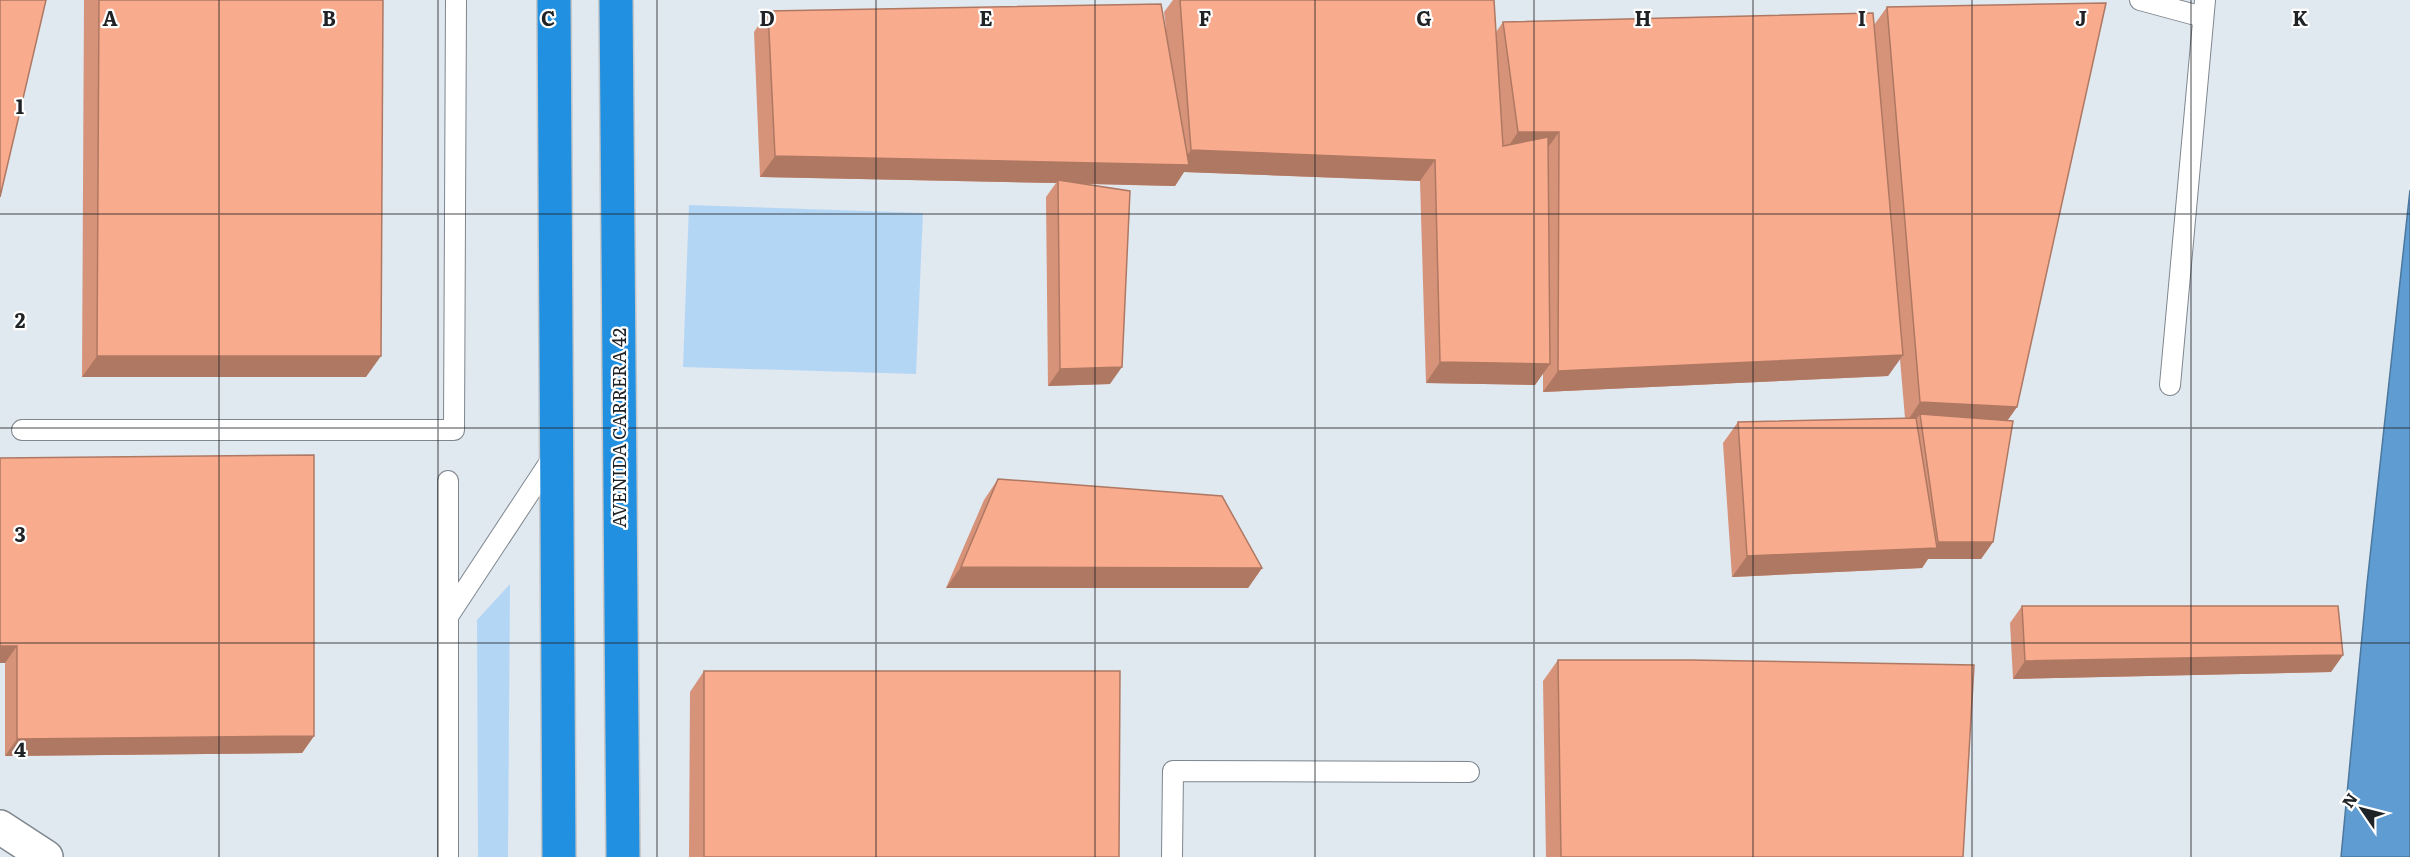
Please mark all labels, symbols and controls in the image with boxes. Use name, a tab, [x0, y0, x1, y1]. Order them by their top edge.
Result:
text: A	[102, 2, 118, 32]
text: B	[322, 2, 336, 32]
text: C	[541, 2, 555, 32]
text: D	[759, 2, 775, 32]
text: E	[979, 2, 993, 32]
text: F	[1199, 2, 1212, 32]
text: G	[1416, 2, 1432, 32]
text: H	[1635, 2, 1651, 32]
text: I	[1858, 2, 1866, 32]
text: J	[2075, 2, 2087, 32]
text: K	[2292, 2, 2308, 32]
text: 1	[16, 90, 24, 120]
text: 2	[15, 304, 26, 334]
street label: AVENIDA CARRERA 42	[605, 328, 632, 528]
text: 3	[14, 518, 26, 548]
text: 4	[14, 733, 26, 763]
north arrow	[2332, 779, 2392, 839]
text: N	[2335, 787, 2363, 812]

